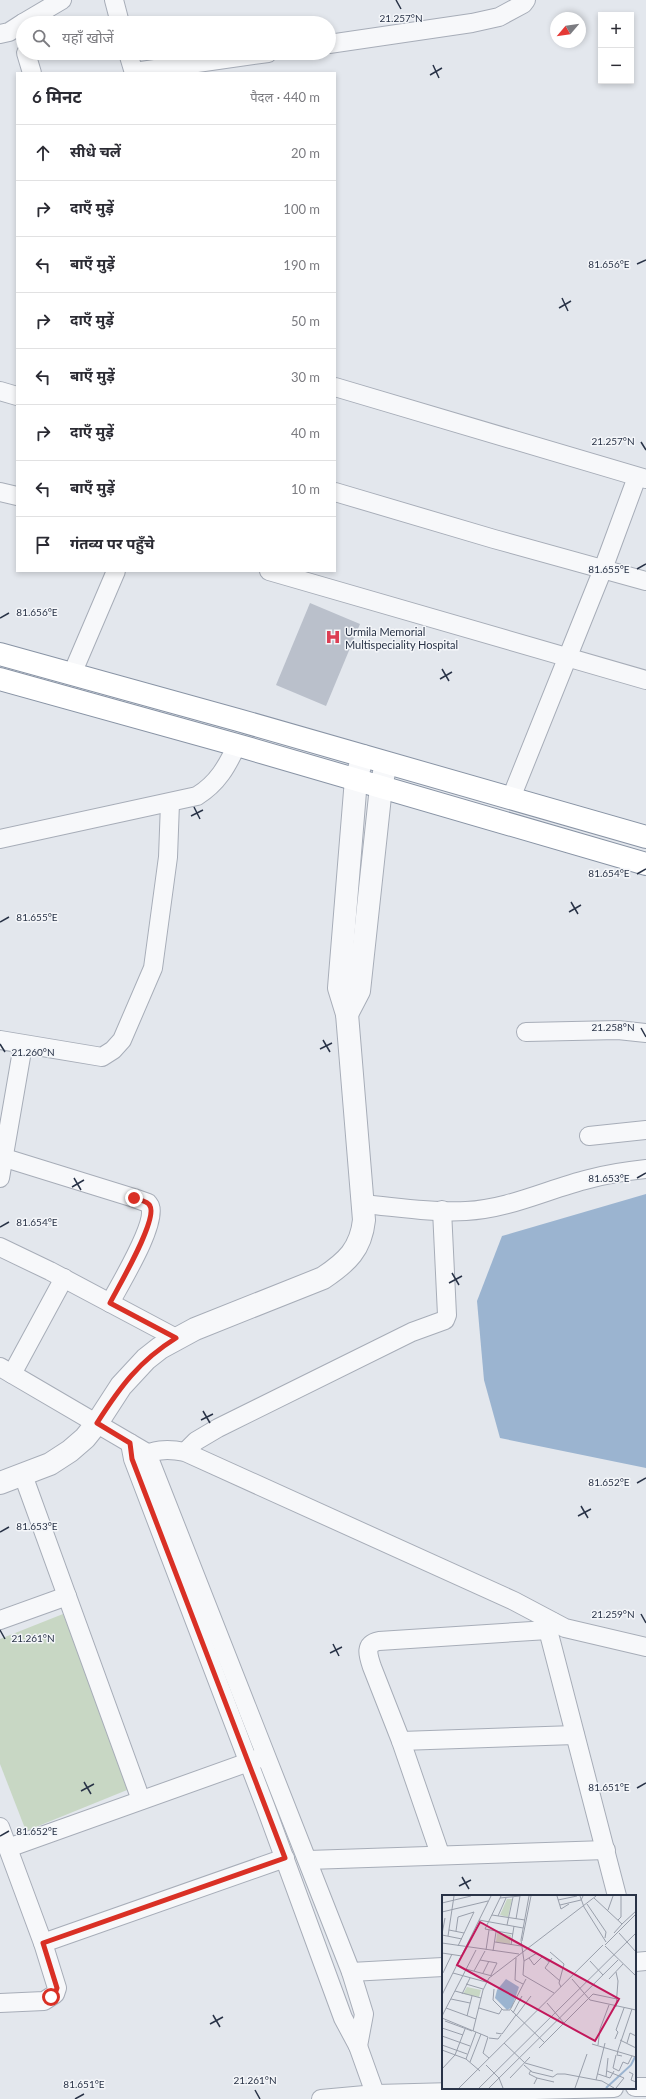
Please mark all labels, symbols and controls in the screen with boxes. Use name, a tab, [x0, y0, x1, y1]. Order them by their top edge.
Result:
text: 21.257°N	[379, 12, 423, 24]
north arrow	[550, 12, 586, 48]
map controls	[598, 12, 634, 84]
button: +	[598, 12, 634, 48]
search box	[16, 16, 336, 60]
icon: search	[30, 27, 52, 49]
text: यहाँ खोजें	[62, 28, 114, 46]
button: −	[598, 48, 634, 84]
text: 6 मिनट	[32, 86, 82, 107]
text: पैदल · 440 m	[250, 89, 320, 105]
icon: ahead	[32, 142, 54, 164]
text: सीधे चलें	[70, 142, 121, 160]
text: 20 m	[291, 145, 320, 161]
icon: right	[32, 198, 54, 220]
text: दाएँ मुड़ें	[70, 198, 114, 216]
text: 100 m	[283, 201, 320, 217]
icon: left	[32, 254, 54, 276]
text: बाएँ मुड़ें	[70, 254, 115, 272]
text: 190 m	[283, 257, 320, 273]
text: 81.656°E	[588, 258, 630, 270]
icon: right	[32, 310, 54, 332]
text: दाएँ मुड़ें	[70, 310, 114, 328]
text: 50 m	[291, 313, 320, 329]
icon: left	[32, 366, 54, 388]
text: बाएँ मुड़ें	[70, 366, 115, 384]
text: 30 m	[291, 369, 320, 385]
icon: right	[32, 422, 54, 444]
text: दाएँ मुड़ें	[70, 422, 114, 440]
text: 40 m	[291, 425, 320, 441]
text: 21.257°N	[591, 435, 635, 447]
icon: left	[32, 478, 54, 500]
text: बाएँ मुड़ें	[70, 478, 115, 496]
text: 10 m	[291, 481, 320, 497]
icon: arrive	[32, 534, 54, 556]
text: गंतव्य पर पहुँचे	[70, 534, 154, 552]
text: 81.655°E	[588, 563, 630, 575]
text: 81.656°E	[16, 606, 58, 618]
place label: Urmila Memorial Multispeciality Hospital	[345, 625, 458, 651]
hospital icon: Urmila Memorial Multispeciality Hospital	[324, 628, 342, 646]
text: 81.654°E	[588, 867, 630, 879]
text: 81.655°E	[16, 911, 58, 923]
text: 21.258°N	[591, 1021, 635, 1033]
text: 21.260°N	[11, 1046, 55, 1058]
text: 81.653°E	[588, 1172, 630, 1184]
route end	[125, 1189, 143, 1207]
text: 81.654°E	[16, 1216, 58, 1228]
text: 81.652°E	[588, 1476, 630, 1488]
text: 81.653°E	[16, 1520, 58, 1532]
text: 21.259°N	[591, 1608, 635, 1620]
text: 21.261°N	[11, 1632, 55, 1644]
text: 81.651°E	[588, 1781, 630, 1793]
text: 81.652°E	[16, 1825, 58, 1837]
inset map	[442, 1895, 636, 2089]
route start	[42, 1988, 60, 2006]
text: 21.261°N	[233, 2074, 277, 2086]
text: 81.651°E	[63, 2078, 105, 2090]

